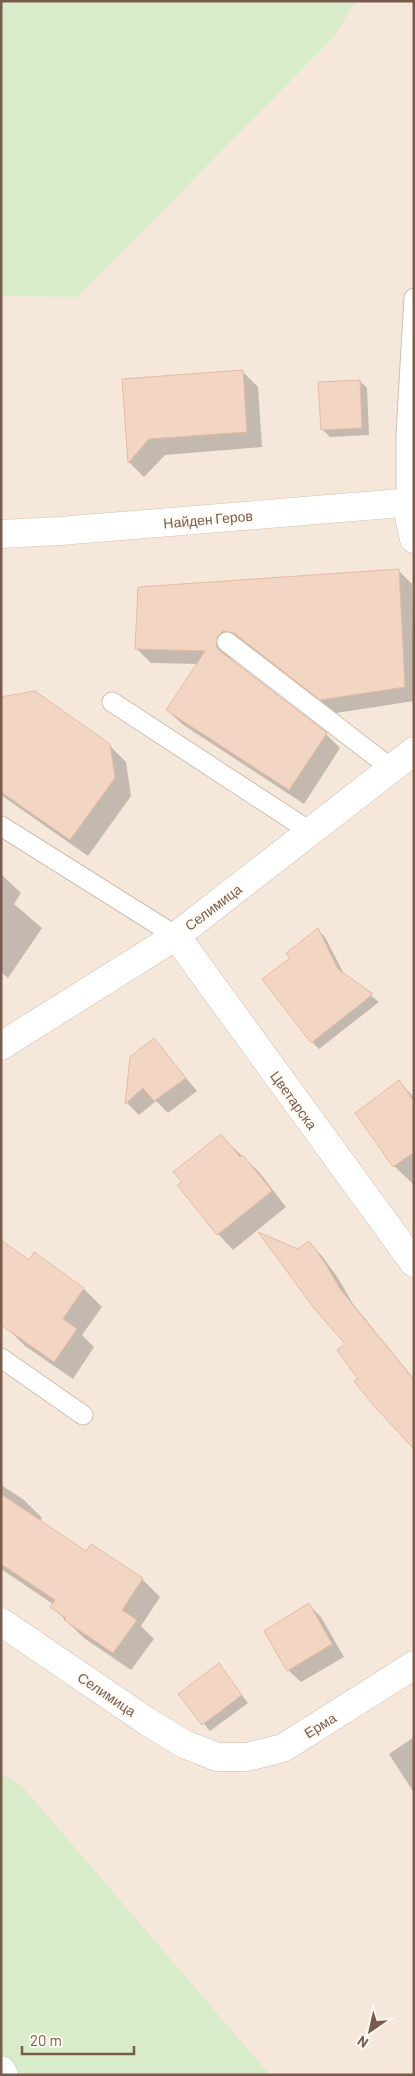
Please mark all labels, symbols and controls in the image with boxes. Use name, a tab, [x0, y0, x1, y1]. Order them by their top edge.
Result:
street label: Найден Геров	[163, 507, 253, 531]
street label: Селимица	[181, 880, 245, 934]
street label: Цветарска	[267, 1067, 321, 1133]
street label: Селимица	[75, 1668, 140, 1720]
street label: Ерма	[301, 1709, 339, 1741]
north arrow	[345, 2006, 395, 2056]
scale bar	[22, 2024, 135, 2056]
text: 20 m	[30, 2031, 62, 2049]
text: N	[354, 2033, 371, 2052]

